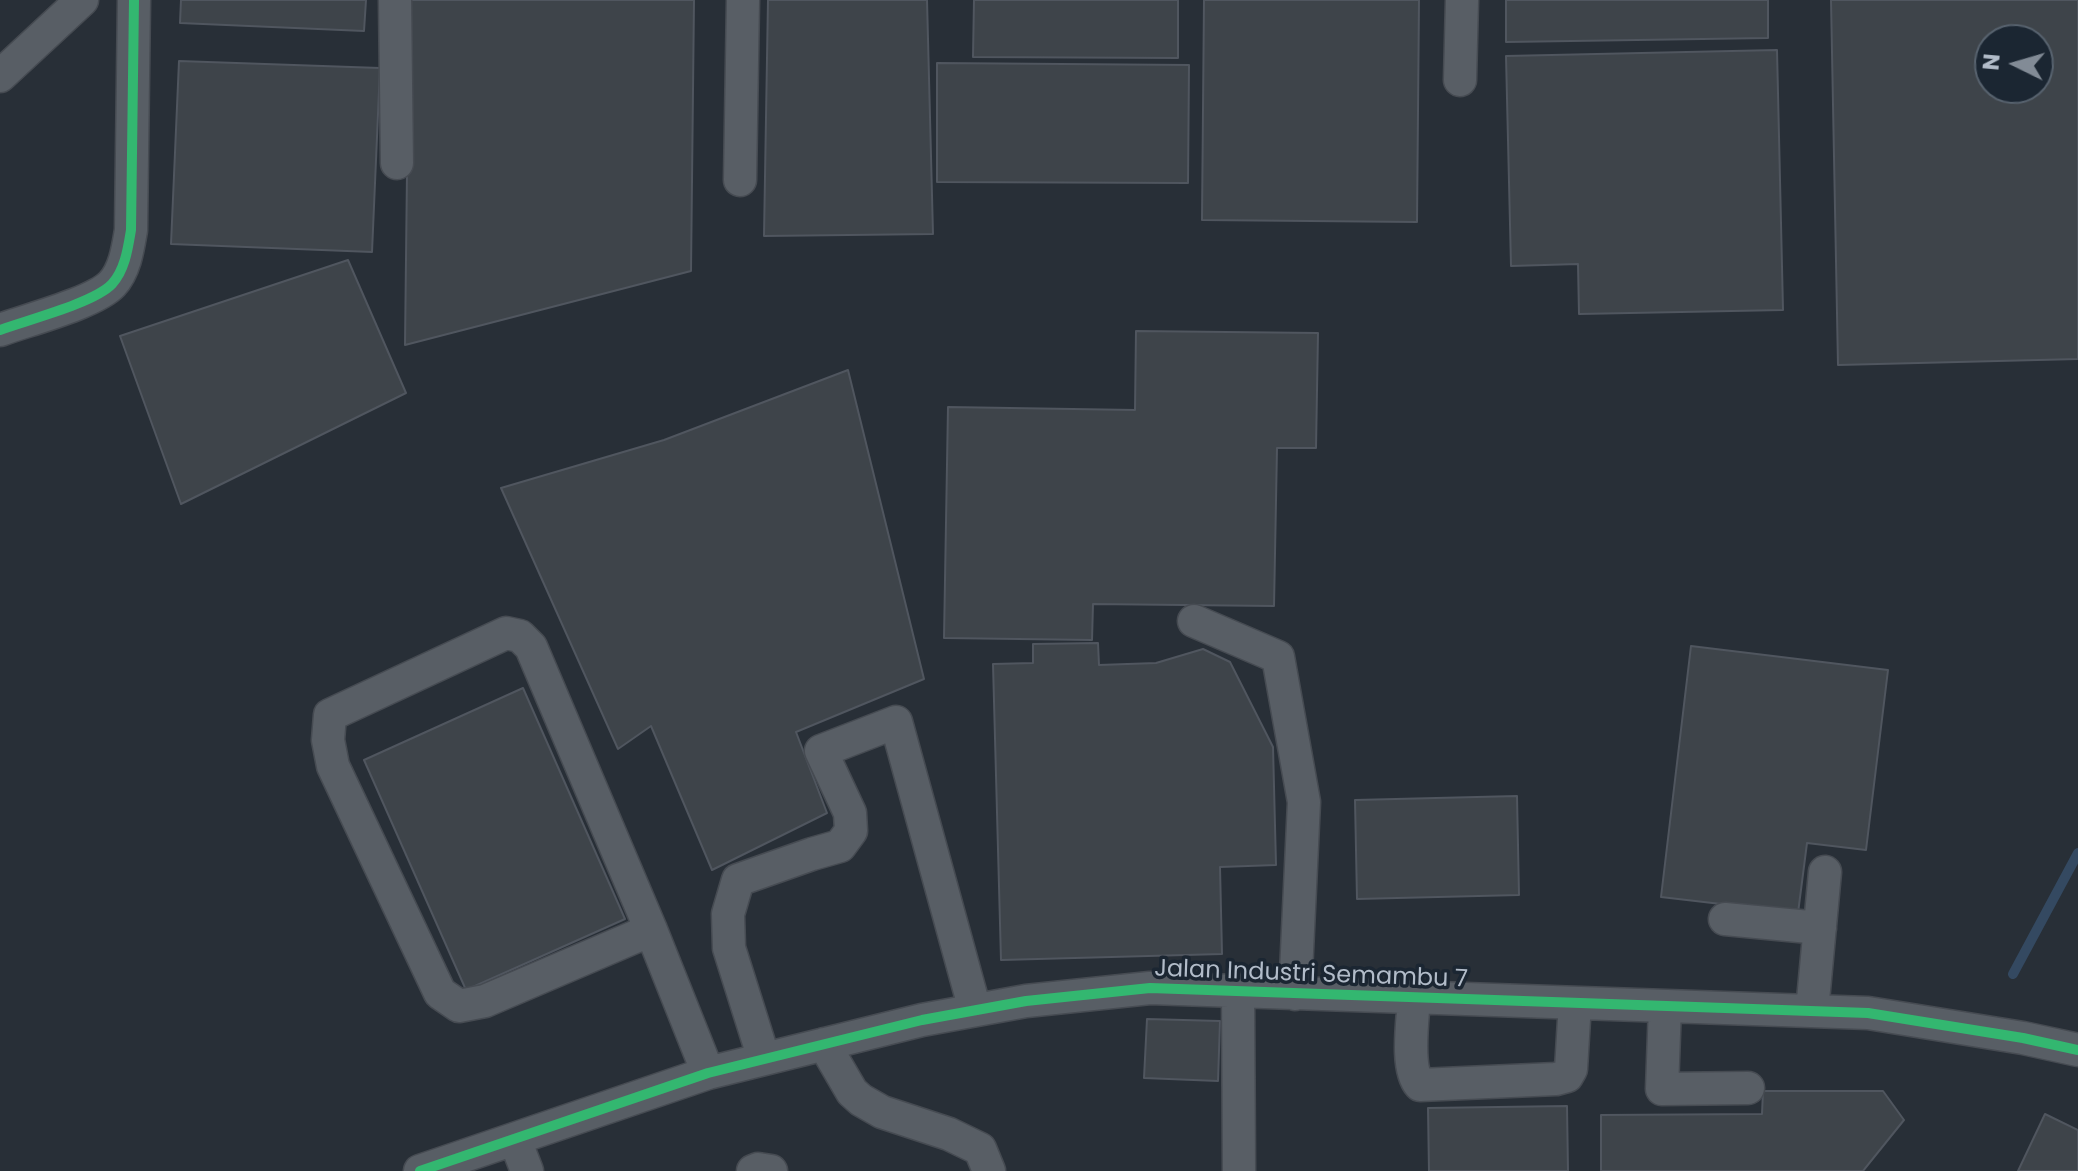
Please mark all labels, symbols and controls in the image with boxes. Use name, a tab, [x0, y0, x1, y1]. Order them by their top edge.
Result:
north arrow	[1974, 24, 2054, 104]
text: N	[1975, 52, 2008, 72]
street label: Jalan Industri Semambu 7	[1154, 955, 1468, 995]

